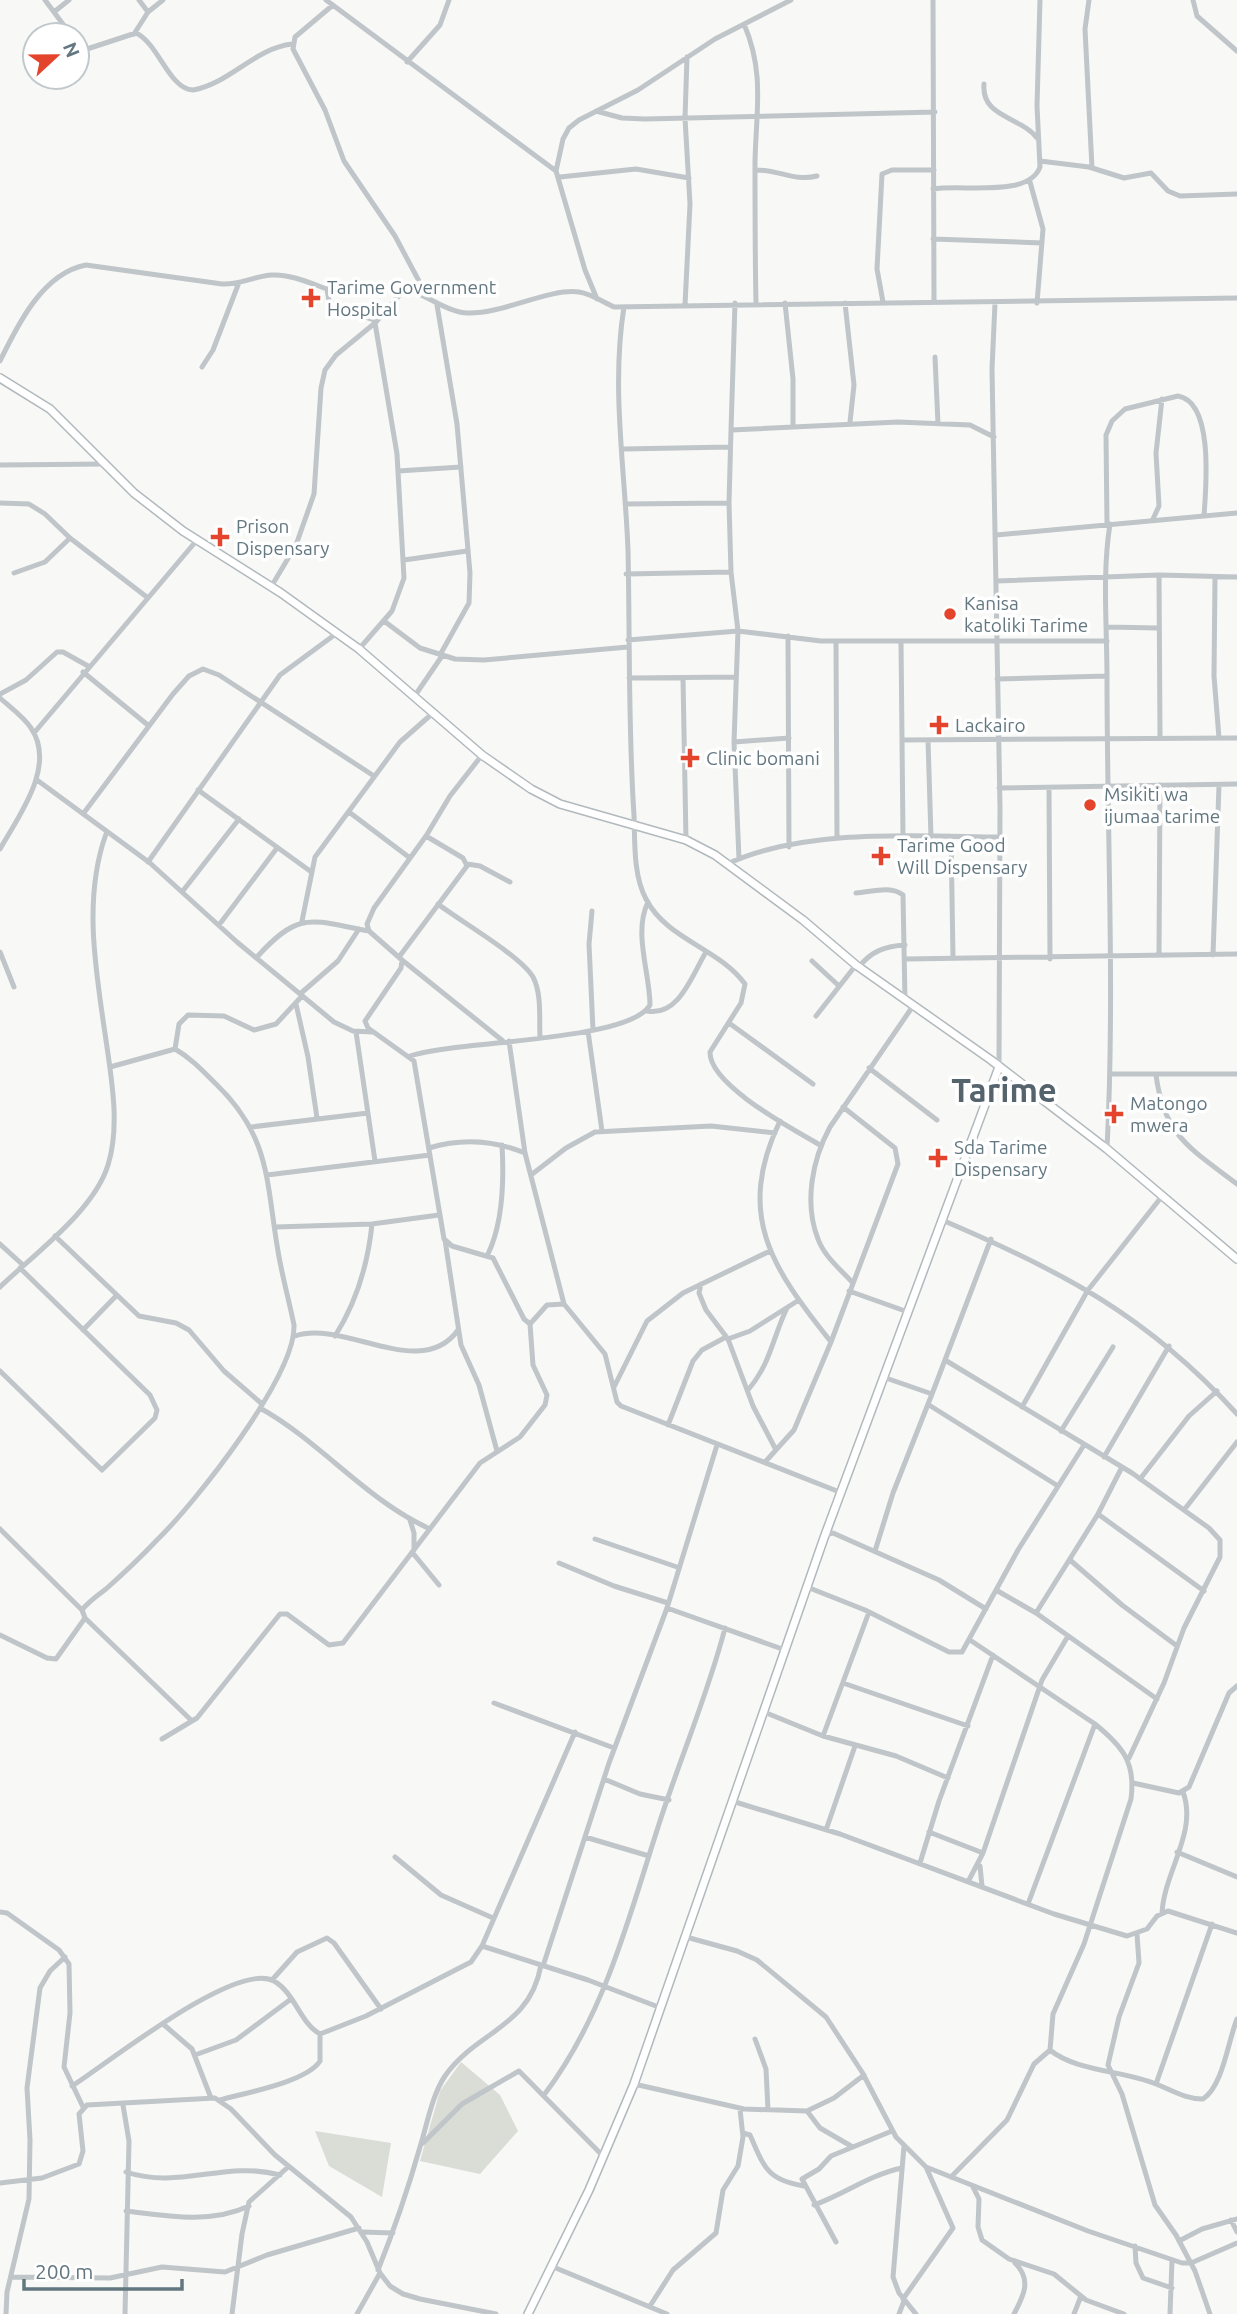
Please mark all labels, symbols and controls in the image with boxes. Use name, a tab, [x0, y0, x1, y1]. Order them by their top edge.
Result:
north arrow	[21, 21, 91, 91]
text: N	[59, 39, 85, 60]
place label: Tarime Government Hospital	[327, 276, 497, 320]
marker: Tarime Government Hospital	[301, 288, 321, 308]
place label: Prison Dispensary	[236, 515, 330, 559]
marker: Prison Dispensary	[210, 527, 230, 547]
place label: Kanisa katoliki Tarime	[964, 592, 1088, 636]
marker: Kanisa katoliki Tarime	[942, 606, 958, 622]
place label: Lackairo	[955, 714, 1026, 736]
marker: Lackairo	[929, 715, 949, 735]
place label: Clinic bomani	[706, 747, 820, 769]
marker: Clinic bomani	[680, 748, 700, 768]
place label: Msikiti wa ijumaa tarime	[1104, 783, 1220, 827]
marker: Msikiti wa ijumaa tarime	[1082, 797, 1098, 813]
place label: Tarime Good Will Dispensary	[897, 834, 1027, 878]
marker: Tarime Good Will Dispensary	[871, 846, 891, 866]
district label: Tarime	[951, 1071, 1057, 1108]
place label: Matongo mwera	[1130, 1092, 1208, 1136]
marker: Matongo mwera	[1104, 1104, 1124, 1124]
place label: Sda Tarime Dispensary	[954, 1136, 1048, 1180]
marker: Sda Tarime Dispensary	[928, 1148, 948, 1168]
scale bar	[24, 2248, 182, 2292]
text: 200 m	[35, 2259, 93, 2283]

